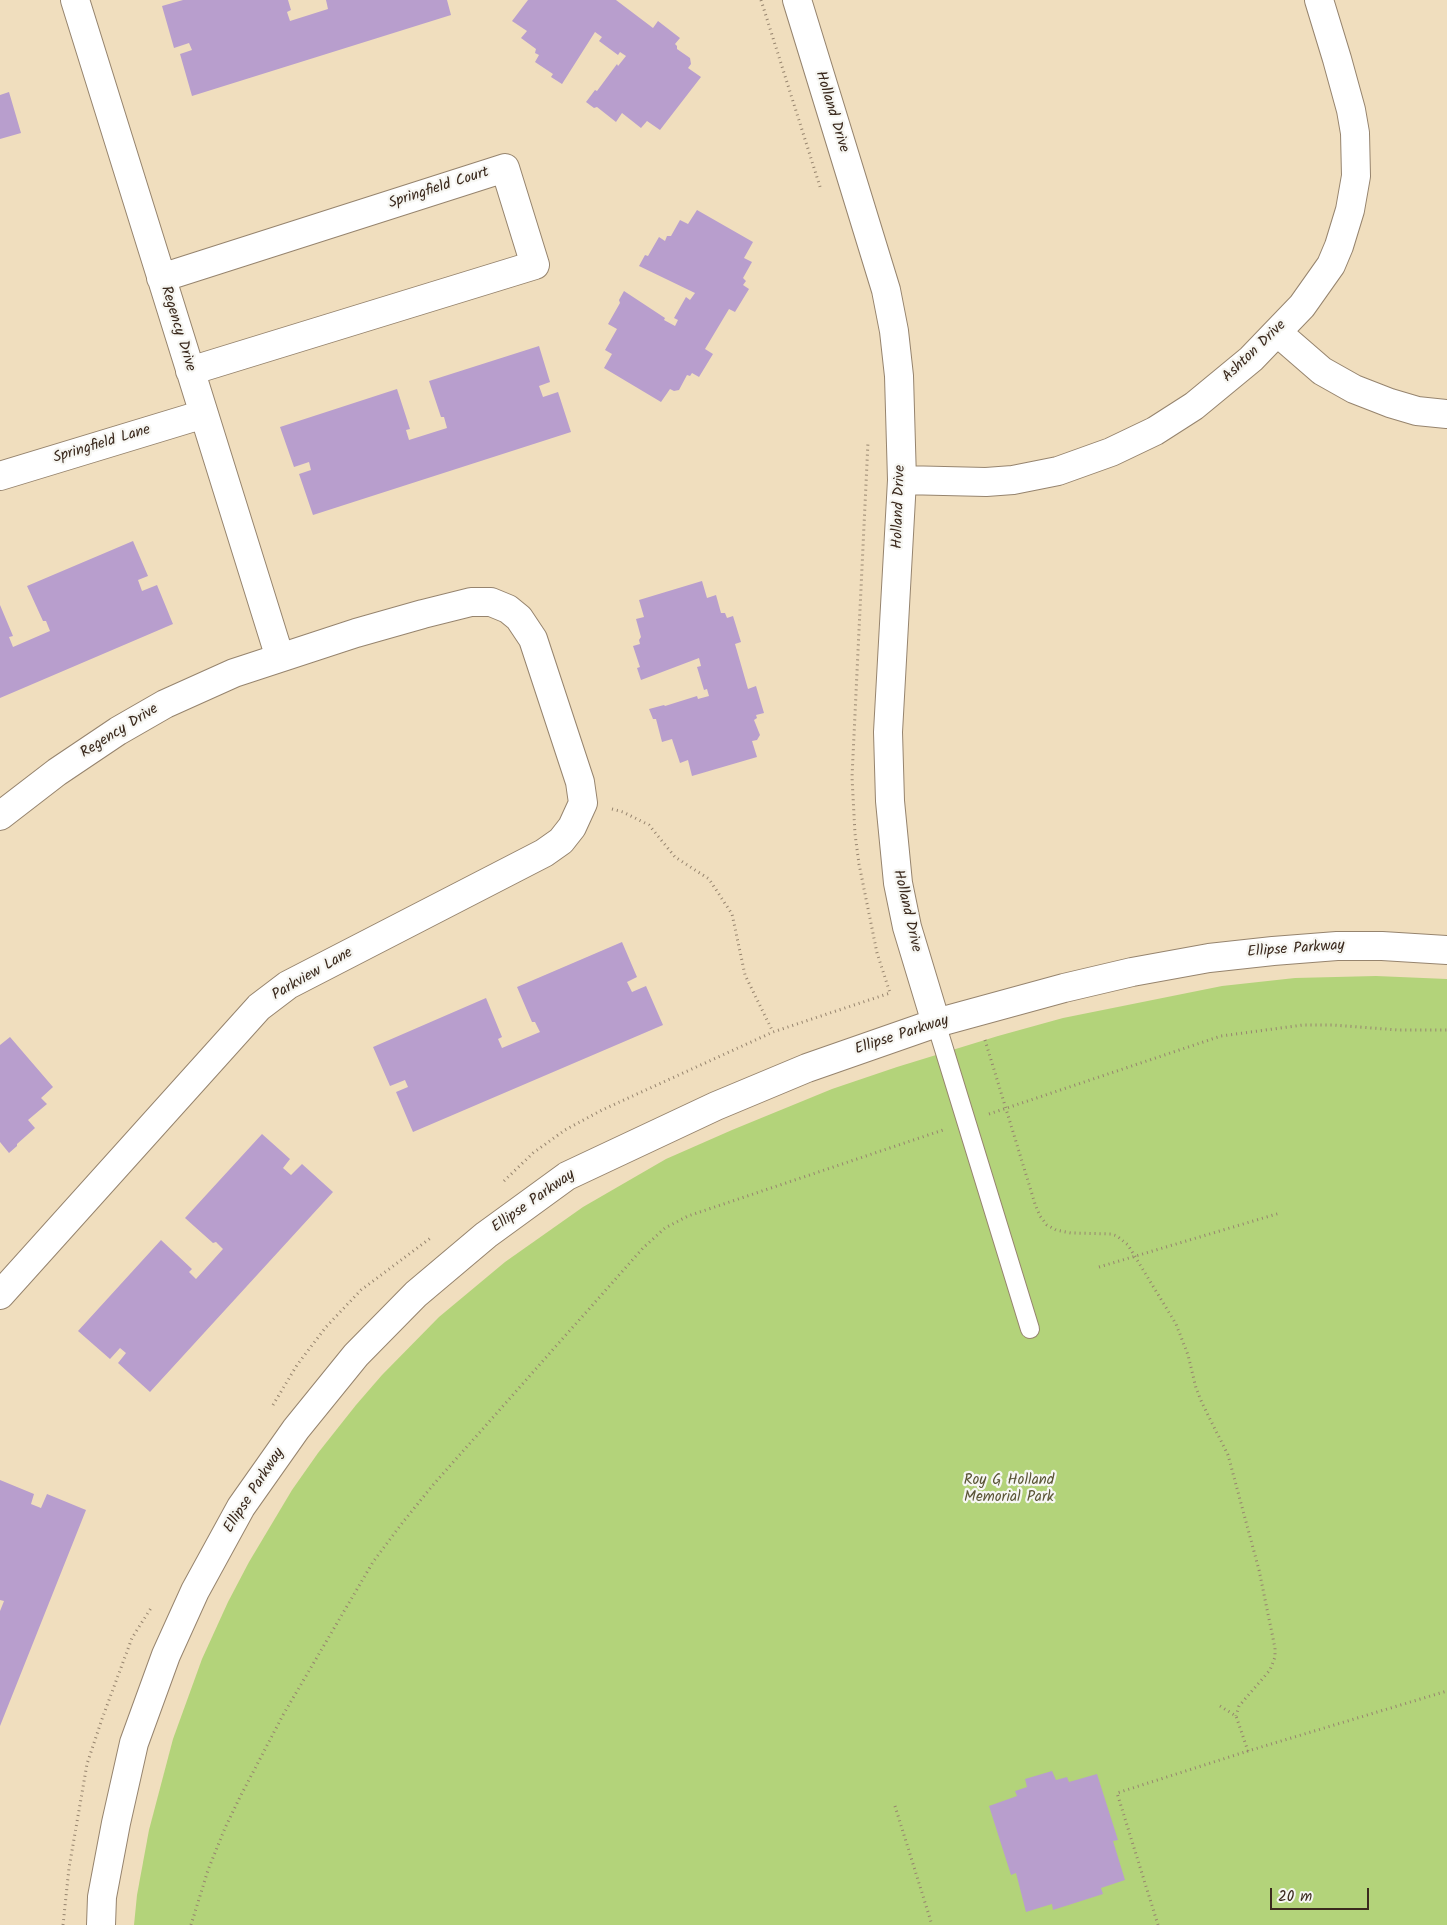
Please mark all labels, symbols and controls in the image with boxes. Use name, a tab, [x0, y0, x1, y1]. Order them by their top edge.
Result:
street label: Holland Drive	[810, 69, 852, 155]
street label: Springfield Court	[387, 164, 491, 214]
street label: Regency Drive	[155, 284, 199, 374]
street label: Ashton Drive	[1219, 317, 1291, 387]
street label: Springfield Lane	[51, 422, 153, 468]
street label: Holland Drive	[890, 465, 910, 549]
street label: Regency Drive	[78, 701, 162, 763]
street label: Holland Drive	[888, 868, 924, 954]
street label: Ellipse Parkway	[1247, 938, 1345, 962]
street label: Parkview Lane	[270, 945, 356, 1005]
street label: Ellipse Parkway	[853, 1012, 951, 1060]
street label: Ellipse Parkway	[489, 1167, 579, 1237]
street label: Ellipse Parkway	[221, 1445, 289, 1537]
park label: Roy G Holland Memorial Park	[964, 1472, 1054, 1507]
scale bar	[1272, 1878, 1371, 1910]
text: 20 m	[1278, 1885, 1312, 1909]

